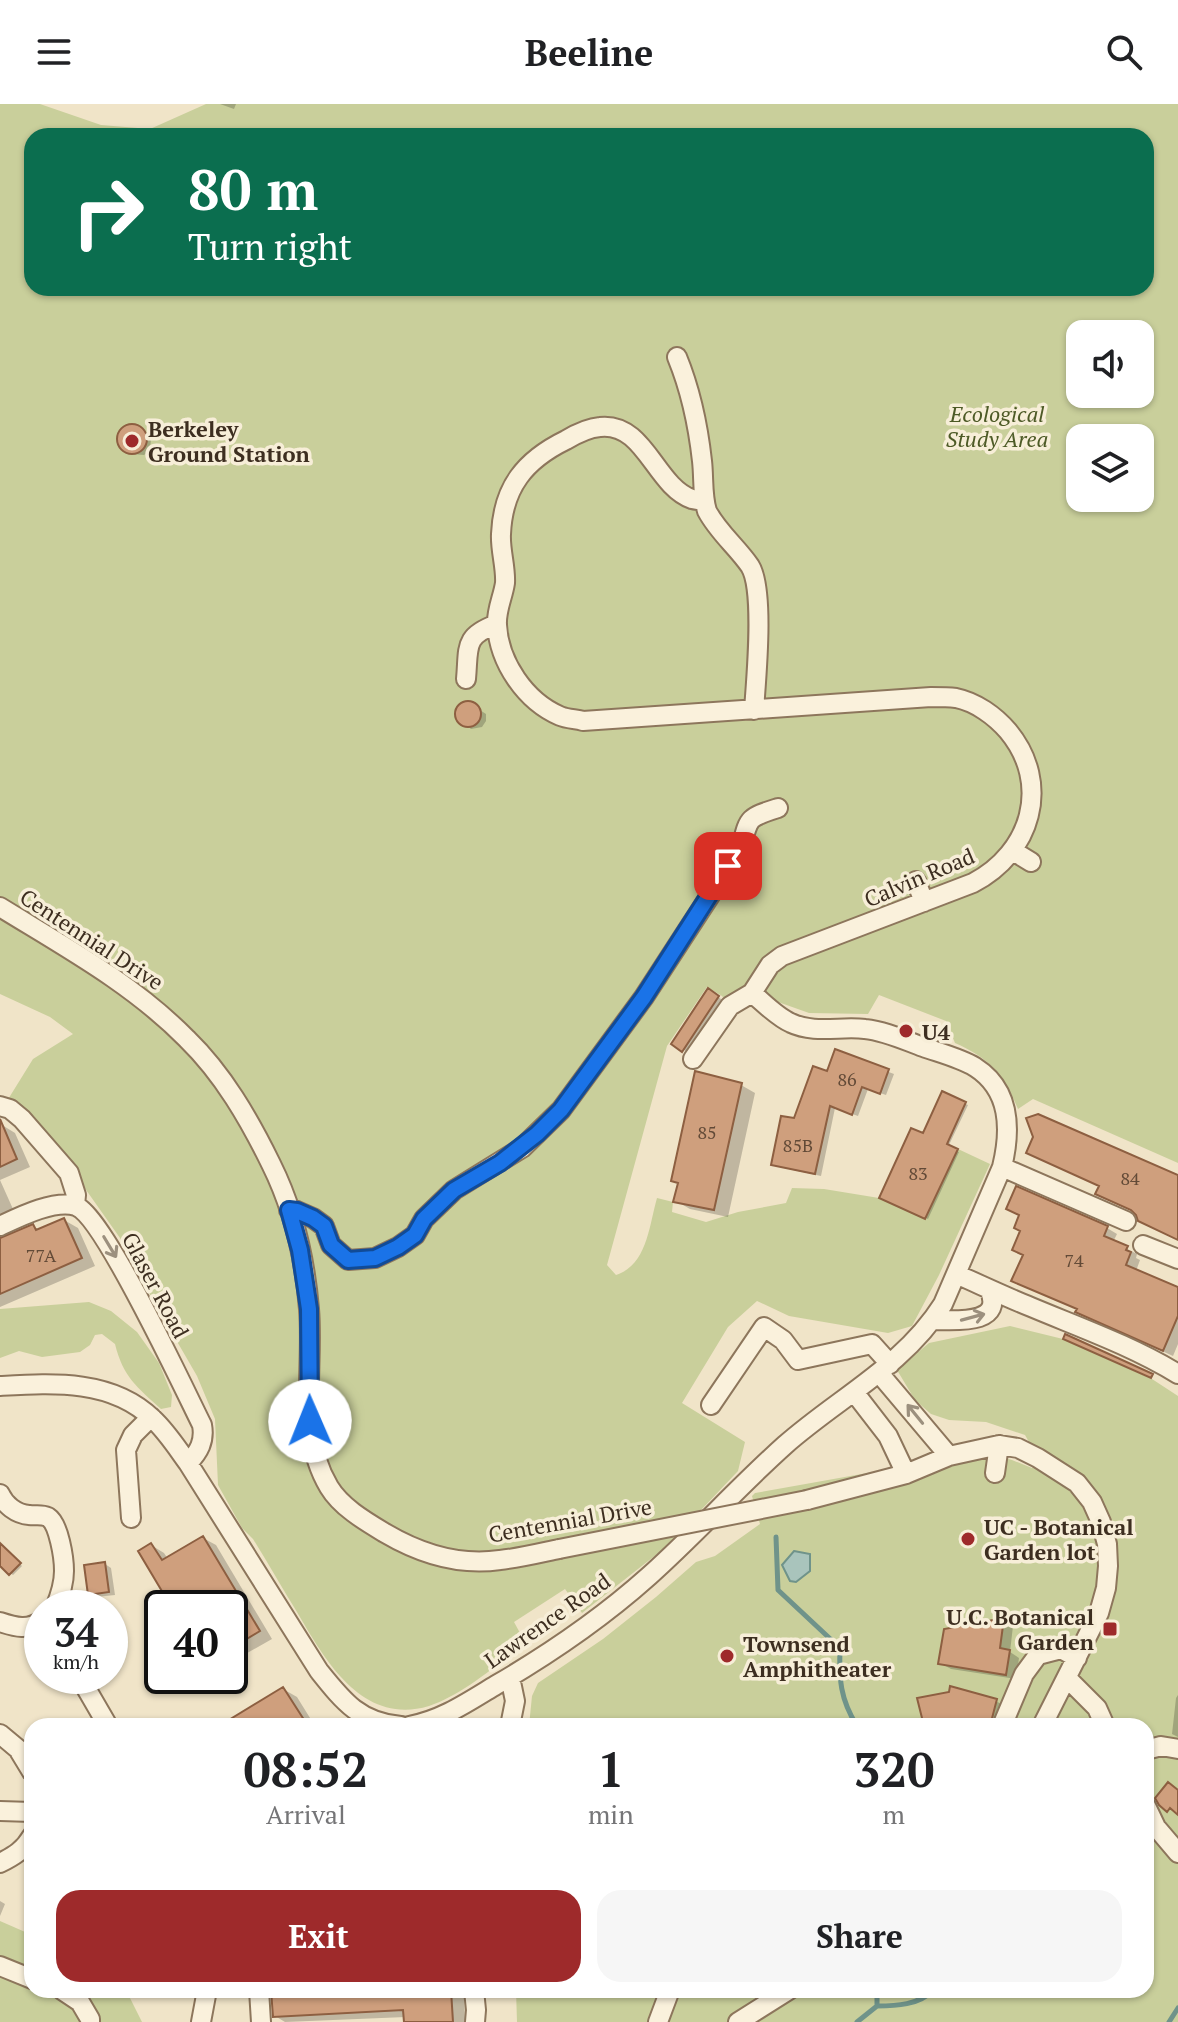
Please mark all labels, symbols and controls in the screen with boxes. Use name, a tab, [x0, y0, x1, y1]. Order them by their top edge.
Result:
text: Beeline	[525, 29, 653, 76]
icon: menu	[32, 30, 76, 74]
icon: search	[1102, 30, 1146, 74]
text: 80 m	[188, 152, 318, 226]
icon: right	[56, 160, 160, 264]
text: Turn right	[188, 223, 352, 270]
map controls	[1066, 320, 1154, 512]
button: sound	[1066, 320, 1154, 408]
park label: Ecological Study Area	[946, 399, 1048, 453]
place label: Berkeley Ground Station	[148, 414, 310, 468]
button: layers	[1066, 424, 1154, 512]
marker: Berkeley Ground Station	[123, 432, 141, 450]
pin	[694, 832, 762, 900]
street label: Calvin Road	[859, 841, 979, 913]
icon: arrive	[706, 844, 750, 888]
street label: Centennial Drive	[15, 882, 169, 996]
place label: U4	[922, 1017, 951, 1046]
marker: U4	[897, 1022, 915, 1040]
house number: 86	[837, 1067, 857, 1091]
house number: 85	[697, 1120, 717, 1144]
house number: 85B	[783, 1133, 813, 1157]
house number: 83	[908, 1161, 928, 1185]
house number: 84	[1120, 1166, 1140, 1190]
street label: Glaser Road	[116, 1227, 196, 1343]
one-way arrow	[102, 1235, 118, 1258]
house number: 77A	[26, 1243, 57, 1267]
house number: 74	[1064, 1248, 1084, 1272]
one-way arrow	[960, 1308, 985, 1323]
position arrow	[268, 1379, 352, 1463]
one-way arrow	[906, 1404, 923, 1425]
street label: Centennial Drive	[486, 1491, 654, 1549]
place label: UC - Botanical Garden lot	[984, 1512, 1133, 1566]
marker: UC - Botanical Garden lot	[959, 1530, 977, 1548]
street label: Lawrence Road	[478, 1566, 616, 1674]
speed limit sign: 40	[144, 1590, 248, 1694]
place label: U.C. Botanical Garden	[946, 1602, 1094, 1656]
text: 34	[53, 1605, 99, 1658]
marker: U.C. Botanical Garden	[1101, 1620, 1119, 1638]
place label: Townsend Amphitheater	[743, 1629, 892, 1683]
marker: Townsend Amphitheater	[718, 1647, 736, 1665]
text: km/h	[53, 1648, 99, 1675]
text: 08:52	[243, 1737, 368, 1801]
text: 1	[597, 1737, 624, 1801]
text: 320	[853, 1737, 935, 1801]
text: Arrival	[266, 1797, 346, 1831]
text: min	[588, 1797, 634, 1831]
text: m	[883, 1797, 905, 1831]
button: Exit	[56, 1890, 581, 1982]
button: Share	[597, 1890, 1122, 1982]

